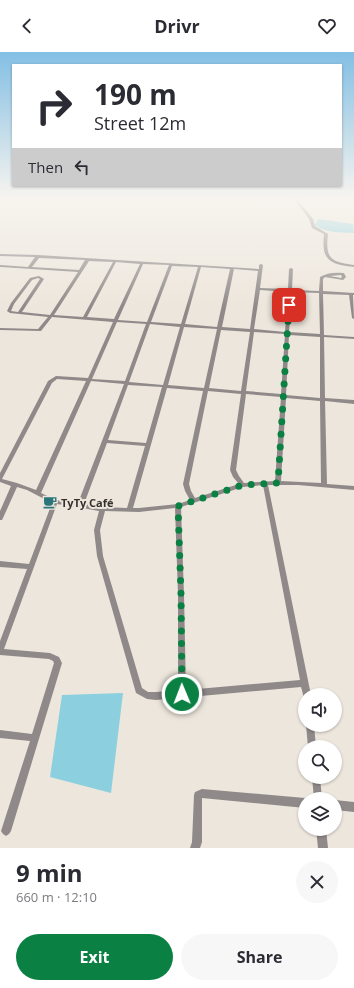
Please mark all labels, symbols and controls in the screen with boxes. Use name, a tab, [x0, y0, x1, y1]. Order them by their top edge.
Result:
text: Drivr	[154, 14, 200, 38]
icon: back	[16, 15, 38, 37]
icon: heart	[316, 15, 338, 37]
text: 190 m	[94, 75, 177, 113]
icon: right	[28, 80, 80, 132]
text: Street 12m	[94, 111, 186, 135]
icon: left	[71, 156, 93, 178]
text: Then	[28, 157, 63, 177]
pin	[272, 288, 306, 322]
icon: arrive	[278, 294, 300, 316]
cafe icon: TyTy Café	[42, 494, 58, 510]
place label: TyTy Café	[61, 495, 114, 510]
position arrow	[161, 673, 203, 715]
map controls	[298, 688, 342, 836]
button: sound	[298, 688, 342, 732]
button: search	[298, 740, 342, 784]
button: layers	[298, 792, 342, 836]
text: 9 min	[16, 856, 83, 889]
button: close	[296, 861, 338, 903]
text: 660 m · 12:10	[16, 888, 97, 906]
button: Exit	[16, 934, 173, 980]
button: Share	[181, 934, 338, 980]

